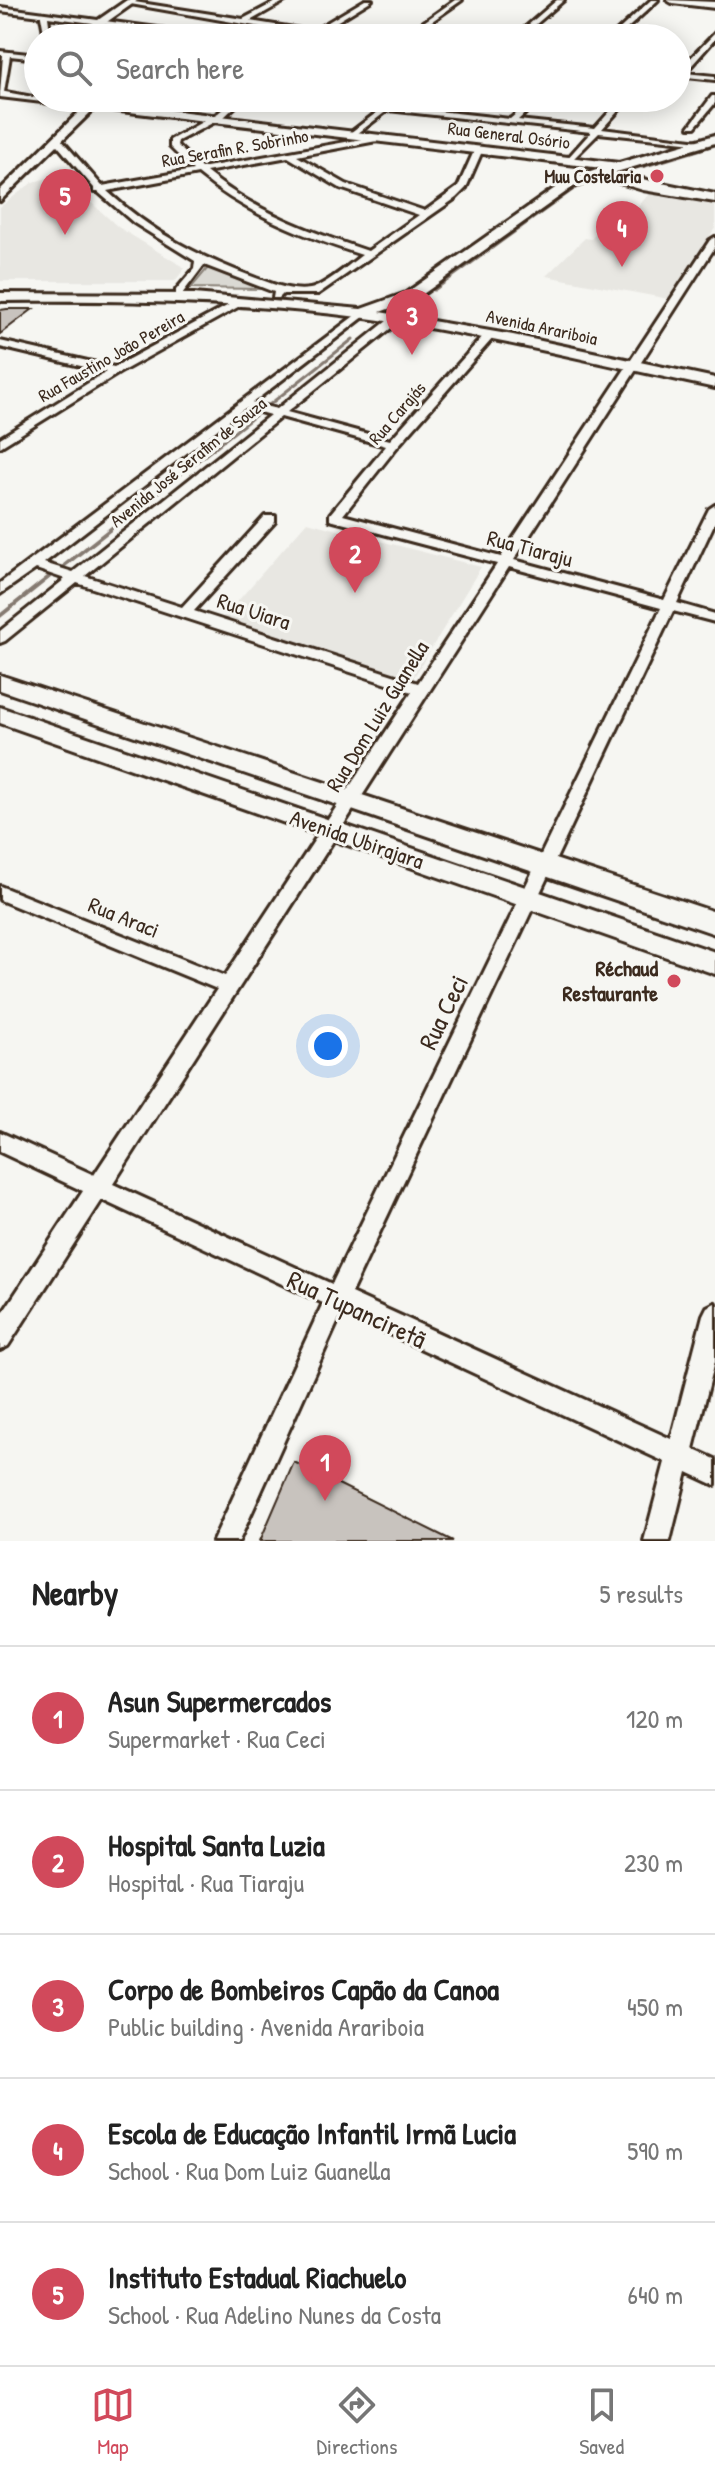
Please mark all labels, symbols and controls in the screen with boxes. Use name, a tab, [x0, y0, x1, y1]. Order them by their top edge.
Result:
search box	[24, 24, 691, 112]
icon: search	[52, 46, 96, 90]
text: Search here	[116, 48, 244, 88]
street label: Rua General Osório	[446, 115, 572, 155]
street label: Rua Serafin R. Sobrinho	[160, 123, 310, 173]
place label: Muu Costelaria	[544, 164, 642, 189]
marker: Muu Costelaria	[648, 167, 666, 185]
pin: 5	[39, 169, 91, 235]
pin: 4	[596, 201, 648, 267]
pin: 3	[386, 289, 438, 355]
street label: Avenida Arariboia	[484, 303, 600, 351]
street label: Rua Faustino João Pereira	[33, 304, 189, 408]
street label: Rua Carajás	[363, 376, 431, 450]
street label: Avenida José Serafim de Souza	[105, 391, 271, 533]
street label: Rua Tiaraju	[484, 522, 576, 574]
pin: 2	[329, 527, 381, 593]
street label: Rua Uiara	[214, 585, 295, 637]
street label: Rua Dom Luiz Guanella	[318, 634, 436, 797]
street label: Avenida Ubirajara	[286, 802, 428, 876]
street label: Rua Araci	[84, 889, 164, 945]
place label: Réchaud Restaurante	[562, 953, 658, 1008]
street label: Rua Ceci	[410, 969, 476, 1055]
marker: Réchaud Restaurante	[665, 972, 683, 990]
your location	[308, 1026, 348, 1066]
street label: Rua Tupanciretã	[282, 1262, 432, 1356]
pin: 1	[299, 1435, 351, 1501]
text: Nearby	[32, 1570, 118, 1616]
text: 5 results	[599, 1576, 683, 1611]
text: Asun Supermercados	[108, 1681, 331, 1721]
text: 1	[53, 1701, 63, 1736]
text: 120 m	[626, 1701, 683, 1736]
text: Supermarket · Rua Ceci	[108, 1721, 326, 1756]
text: Hospital Santa Luzia	[108, 1825, 325, 1865]
text: 2	[52, 1845, 64, 1880]
text: 230 m	[624, 1845, 683, 1880]
text: Hospital · Rua Tiaraju	[108, 1865, 304, 1900]
text: Corpo de Bombeiros Capão da Canoa	[108, 1969, 499, 2009]
text: 3	[52, 1989, 64, 2024]
text: 450 m	[627, 1989, 683, 2024]
text: Public building · Avenida Arariboia	[108, 2009, 424, 2044]
text: Escola de Educação Infantil Irmã Lucia	[108, 2113, 516, 2153]
text: 4	[53, 2133, 63, 2168]
text: 590 m	[627, 2133, 683, 2168]
text: School · Rua Dom Luiz Guanella	[108, 2153, 390, 2188]
text: Instituto Estadual Riachuelo	[108, 2257, 406, 2297]
text: 5	[53, 2277, 64, 2312]
text: 640 m	[628, 2277, 683, 2312]
text: School · Rua Adelino Nunes da Costa	[108, 2297, 441, 2332]
tab: Map	[91, 2383, 135, 2461]
tab: Directions	[317, 2383, 398, 2461]
tab: Saved	[579, 2383, 624, 2461]

